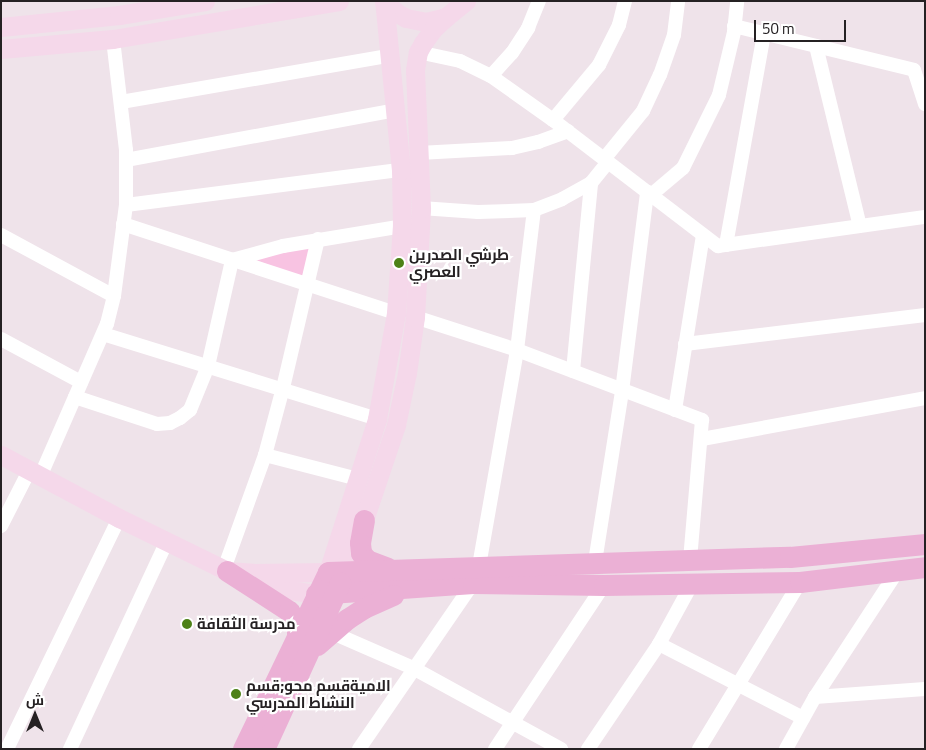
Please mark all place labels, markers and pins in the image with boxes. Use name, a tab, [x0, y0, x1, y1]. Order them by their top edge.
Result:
place label: طرشي الصدرين العصري	[409, 245, 509, 280]
marker: طرشي الصدرين العصري	[393, 257, 405, 269]
place label: مدرسة الثقافة	[197, 615, 296, 633]
marker: مدرسة الثقافة	[181, 618, 193, 630]
place label: الاميةقسم محو;قسم النشاط المدرسي	[246, 676, 391, 711]
marker: الاميةقسم محو;قسم النشاط المدرسي	[230, 688, 242, 700]

